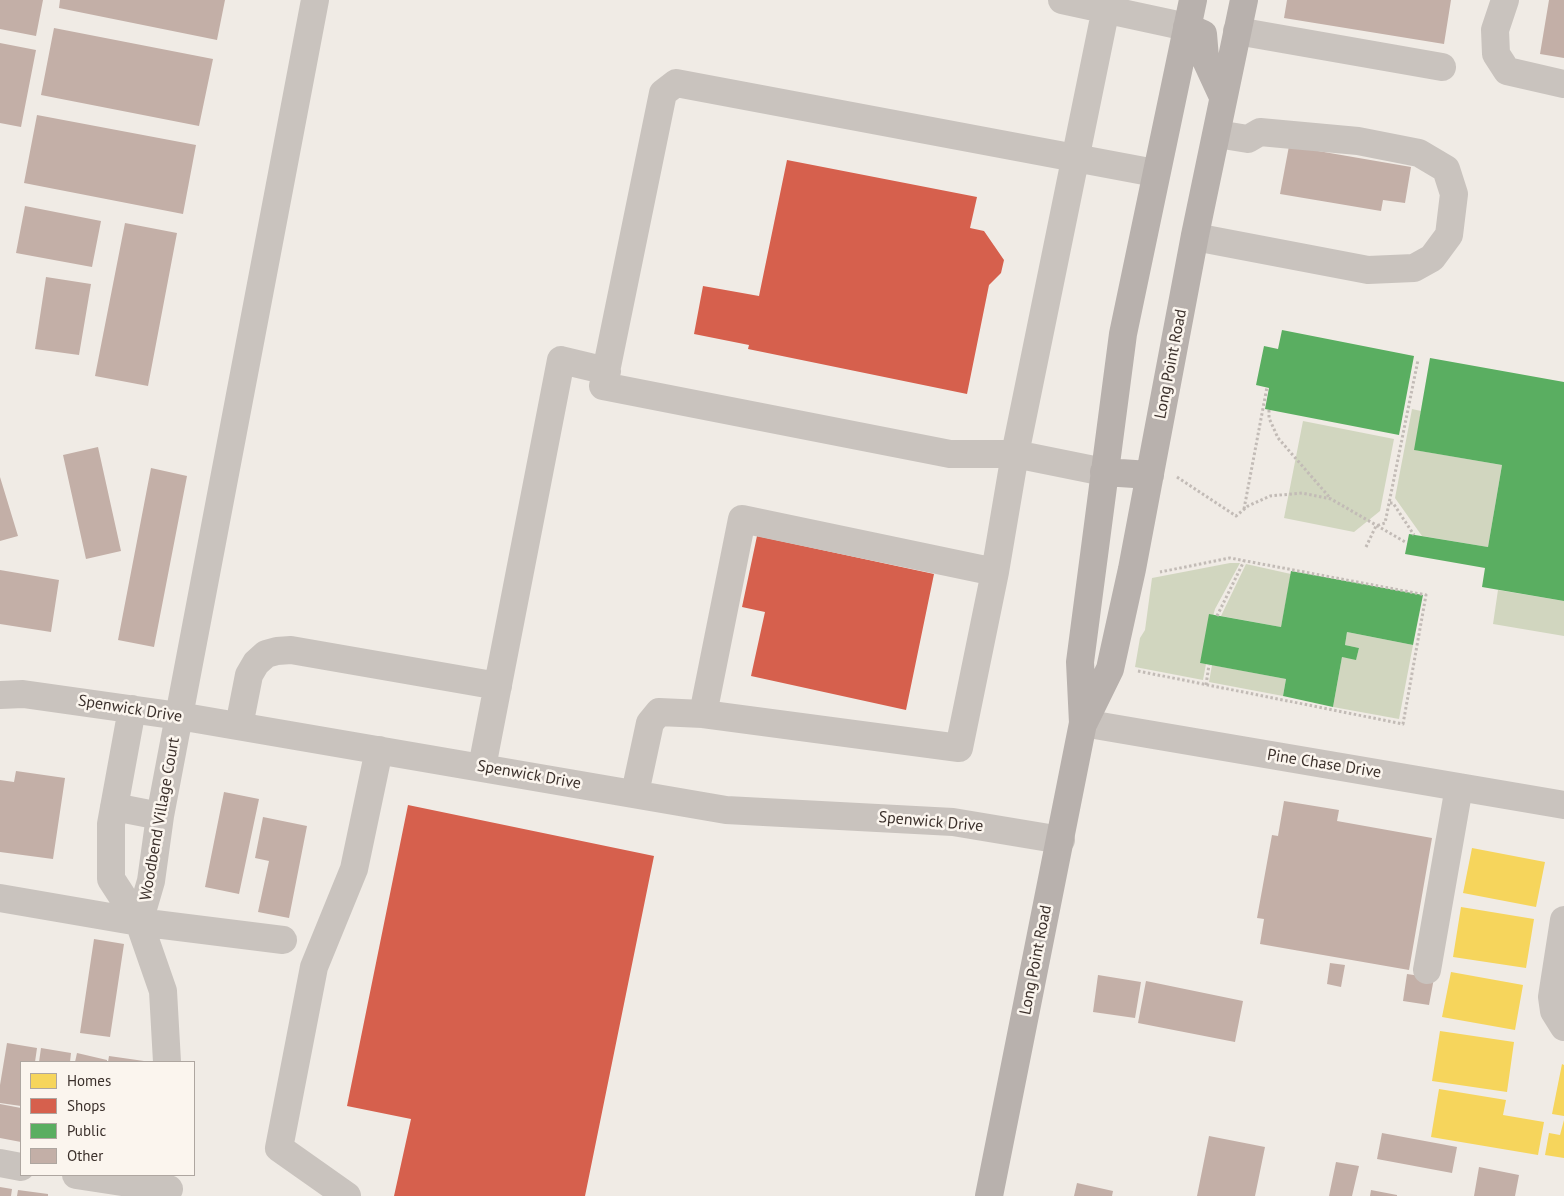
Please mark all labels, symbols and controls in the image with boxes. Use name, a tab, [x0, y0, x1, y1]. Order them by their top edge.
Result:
street label: Long Point Road	[1151, 308, 1191, 420]
street label: Spenwick Drive	[77, 691, 183, 727]
street label: Woodbend Village Court	[136, 736, 184, 902]
street label: Pine Chase Drive	[1266, 746, 1382, 782]
street label: Spenwick Drive	[476, 756, 582, 794]
street label: Spenwick Drive	[878, 808, 984, 836]
street label: Long Point Road	[1016, 904, 1056, 1016]
legend	[20, 1061, 195, 1176]
text: Homes	[67, 1071, 111, 1090]
text: Shops	[67, 1096, 106, 1115]
text: Public	[67, 1121, 106, 1140]
text: Other	[67, 1146, 103, 1165]

